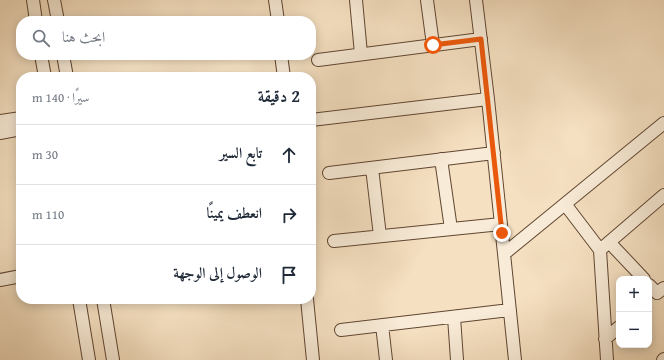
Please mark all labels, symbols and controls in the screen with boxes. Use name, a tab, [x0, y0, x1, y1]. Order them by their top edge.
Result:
search box	[16, 16, 316, 60]
text: ابحث هنا	[62, 26, 105, 47]
icon: search	[30, 27, 52, 49]
route start	[424, 36, 442, 54]
text: 2 دقيقة	[258, 83, 300, 108]
text: سيرًا · 140 m	[32, 88, 90, 107]
text: تابع السير	[220, 142, 262, 163]
icon: ahead	[278, 144, 300, 166]
text: 30 m	[32, 145, 58, 164]
text: انعطف يمينًا	[206, 202, 262, 223]
icon: right	[278, 204, 300, 226]
text: 110 m	[32, 205, 64, 224]
route end	[493, 224, 511, 242]
text: الوصول إلى الوجهة	[173, 262, 262, 283]
icon: arrive	[278, 264, 300, 286]
map controls	[616, 276, 652, 348]
button: +	[616, 276, 652, 312]
button: −	[616, 312, 652, 348]

